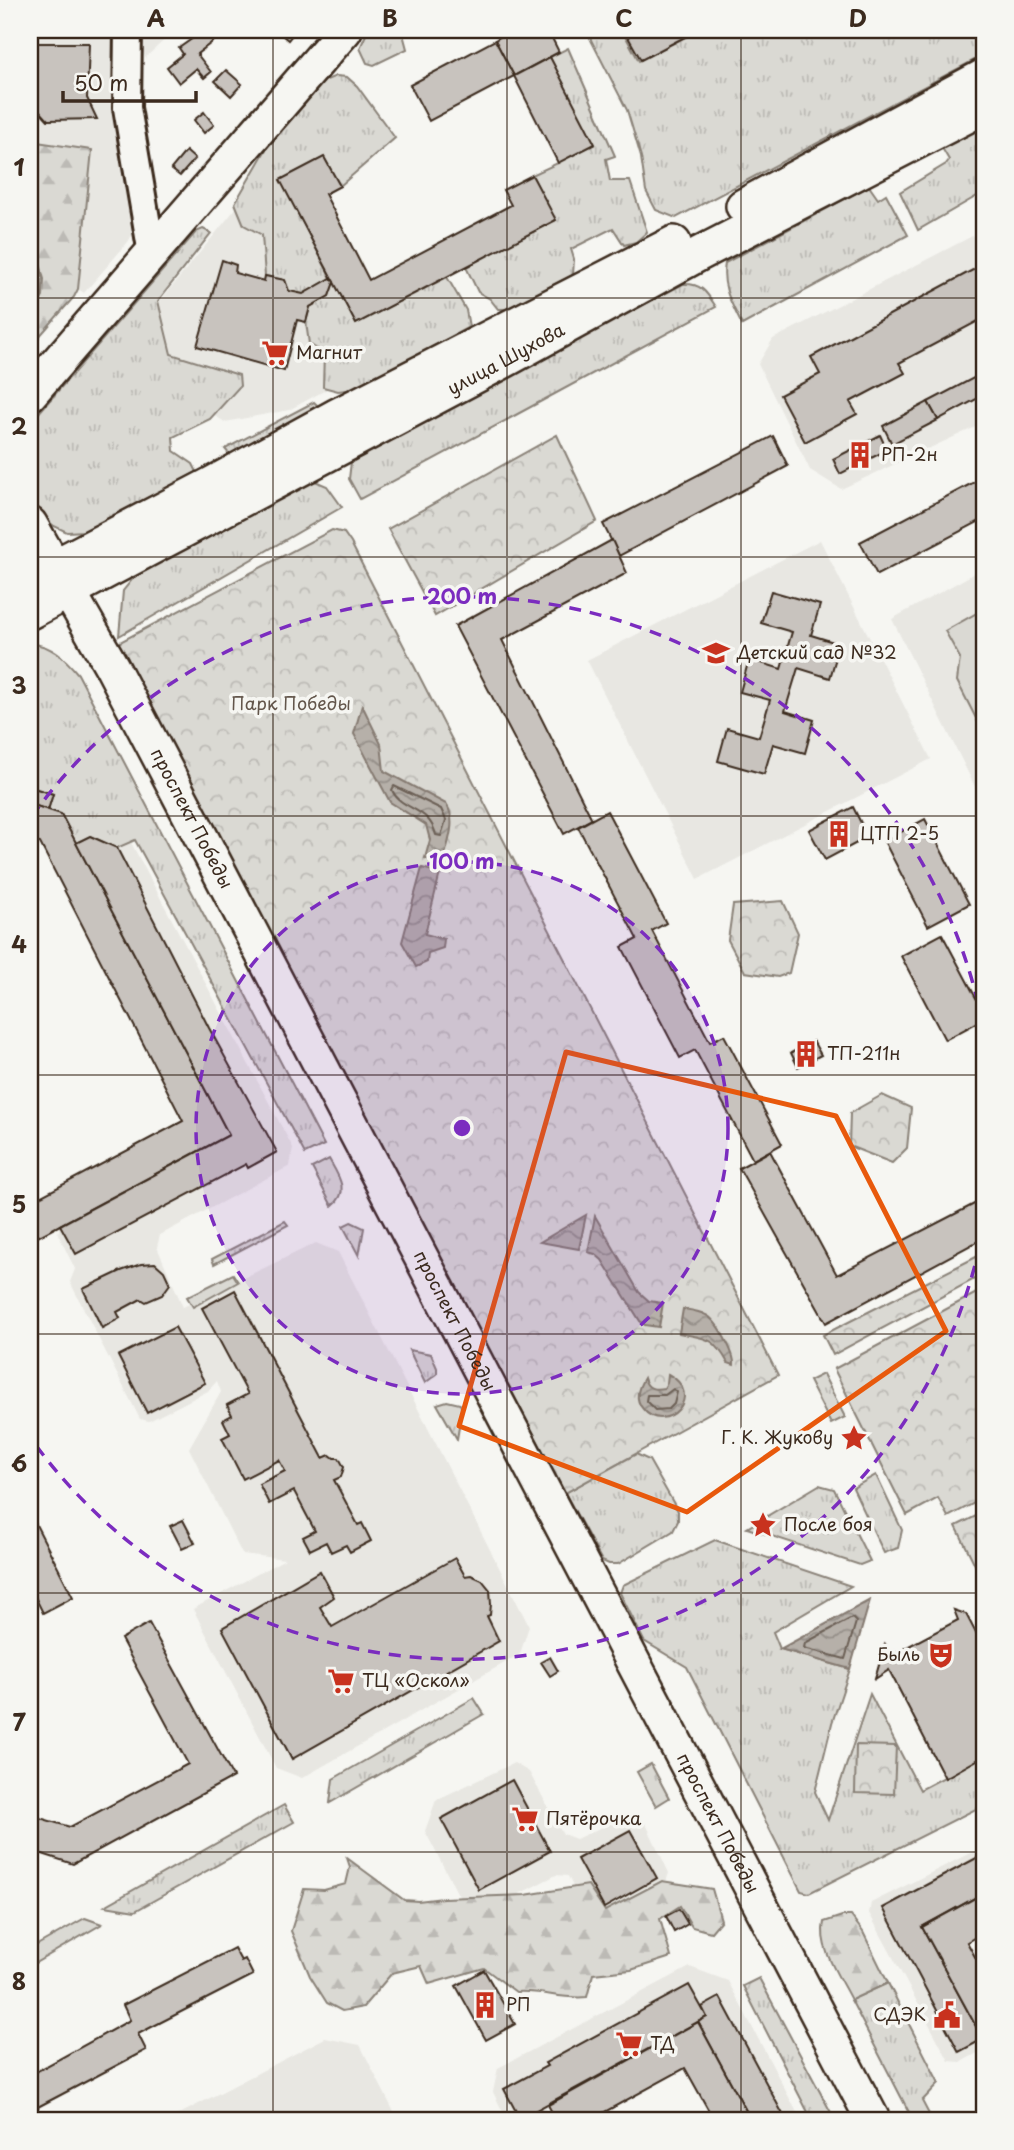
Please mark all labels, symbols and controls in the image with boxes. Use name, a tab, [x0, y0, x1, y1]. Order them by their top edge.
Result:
text: A	[147, 0, 165, 35]
text: B	[382, 0, 398, 35]
text: C	[615, 0, 633, 35]
text: D	[849, 0, 867, 35]
scale bar	[63, 60, 196, 104]
text: 50 m	[74, 66, 128, 98]
text: 1	[14, 149, 25, 184]
street label: улица Шухова	[442, 315, 570, 401]
supermarket icon: Магнит	[260, 338, 290, 368]
place label: Магнит	[296, 338, 363, 365]
text: 2	[11, 408, 27, 443]
building icon: РП-2н	[845, 440, 875, 470]
place label: РП-2н	[881, 440, 938, 467]
text: 200 m	[427, 579, 497, 611]
school or university icon: Детский сад №32	[701, 638, 731, 668]
place label: Детский сад №32	[736, 638, 897, 665]
text: 3	[11, 667, 27, 702]
park label: Парк Победы	[231, 689, 351, 716]
street label: проспект Победы	[145, 743, 241, 893]
building icon: ЦТП 2-5	[824, 819, 854, 849]
place label: ЦТП 2-5	[860, 819, 939, 846]
text: 100 m	[429, 844, 495, 876]
text: 4	[11, 926, 27, 961]
building icon: ТП-211н	[791, 1039, 821, 1069]
place label: ТП-211н	[827, 1039, 901, 1066]
centre of rings	[450, 1116, 474, 1140]
text: 5	[12, 1186, 26, 1221]
street label: проспект Победы	[408, 1245, 504, 1395]
place label: Г. К. Жукову	[721, 1423, 833, 1450]
place icon: Г. К. Жукову	[839, 1423, 869, 1453]
text: 6	[11, 1445, 27, 1480]
place icon: После боя	[748, 1510, 778, 1540]
place label: После боя	[784, 1510, 873, 1537]
place label: Быль	[877, 1640, 920, 1667]
theatre icon: Быль	[926, 1640, 956, 1670]
supermarket icon: ТЦ «Оскол»	[326, 1666, 356, 1696]
place label: ТЦ «Оскол»	[362, 1666, 470, 1693]
text: 7	[12, 1704, 26, 1739]
street label: проспект Победы	[671, 1747, 767, 1898]
supermarket icon: Пятёрочка	[510, 1804, 540, 1834]
place label: Пятёрочка	[546, 1804, 642, 1831]
text: 8	[12, 1963, 26, 1998]
building icon: РП	[470, 1990, 500, 2020]
place label: РП	[506, 1990, 531, 2017]
place label: СДЭК	[873, 2000, 926, 2027]
public building icon: СДЭК	[932, 2000, 962, 2030]
supermarket icon: ТД	[614, 2029, 644, 2059]
place label: ТД	[650, 2029, 675, 2056]

